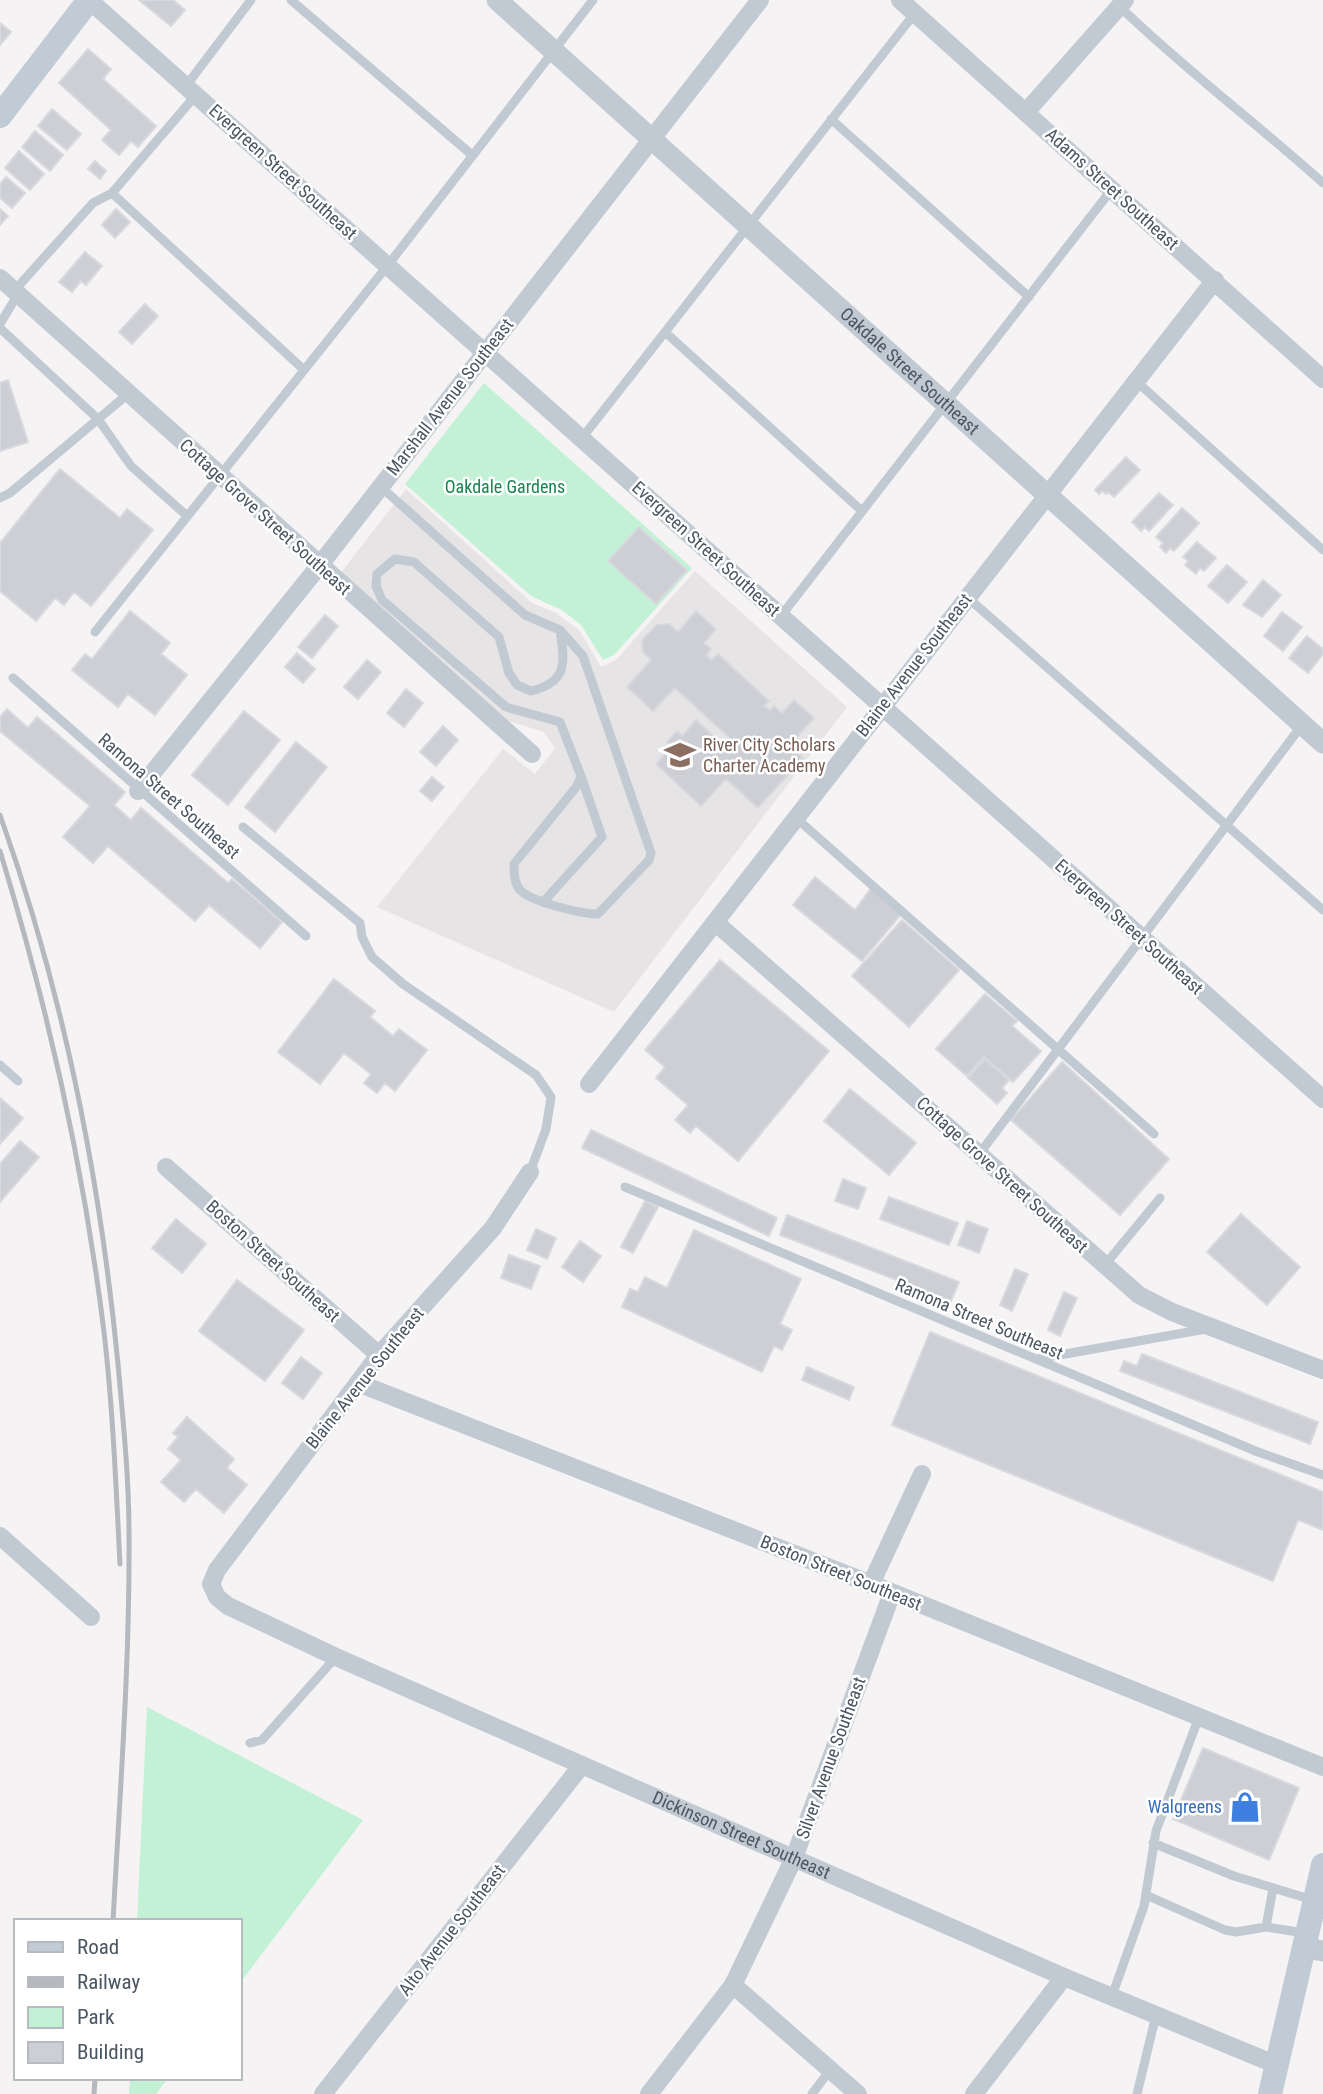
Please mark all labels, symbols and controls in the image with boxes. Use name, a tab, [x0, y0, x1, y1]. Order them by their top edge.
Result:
street label: Evergreen Street Southeast	[205, 100, 362, 244]
street label: Adams Street Southeast	[1041, 123, 1183, 254]
street label: Oakdale Street Southeast	[836, 303, 984, 439]
street label: Marshall Avenue Southeast	[382, 314, 517, 479]
street label: Cottage Grove Street Southeast	[175, 434, 355, 599]
park label: Oakdale Gardens	[445, 476, 565, 497]
street label: Evergreen Street Southeast	[628, 477, 785, 621]
street label: Blaine Avenue Southeast	[851, 589, 976, 740]
street label: Ramona Street Southeast	[94, 729, 244, 863]
place label: River City Scholars Charter Academy	[703, 734, 835, 776]
school or university icon: River City Scholars Charter Academy	[663, 738, 697, 772]
street label: Evergreen Street Southeast	[1051, 855, 1208, 999]
street label: Cottage Grove Street Southeast	[912, 1092, 1092, 1257]
street label: Boston Street Southeast	[202, 1195, 344, 1326]
street label: Ramona Street Southeast	[892, 1274, 1066, 1363]
street label: Blaine Avenue Southeast	[301, 1303, 428, 1453]
street label: Boston Street Southeast	[757, 1531, 925, 1615]
street label: Silver Avenue Southeast	[791, 1674, 870, 1842]
street label: Dickinson Street Southeast	[650, 1787, 834, 1883]
shop icon: Walgreens	[1228, 1790, 1262, 1824]
place label: Walgreens	[1148, 1796, 1222, 1817]
street label: Alto Avenue Southeast	[394, 1860, 509, 1999]
legend	[14, 1919, 242, 2080]
text: Road	[77, 1935, 119, 1959]
text: Railway	[77, 1970, 140, 1994]
text: Park	[77, 2005, 115, 2029]
text: Building	[77, 2040, 144, 2064]

